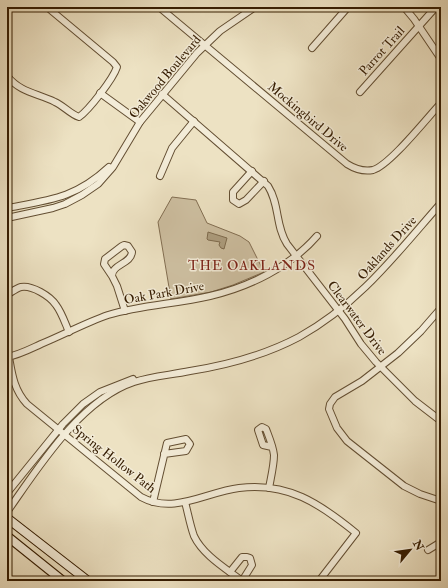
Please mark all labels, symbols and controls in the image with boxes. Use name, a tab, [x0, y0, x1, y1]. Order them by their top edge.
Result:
street label: Parrot Trail	[356, 23, 409, 79]
street label: Oakwood Boulevard	[125, 32, 205, 122]
street label: Mockingbird Drive	[265, 79, 352, 156]
street label: Oaklands Drive	[354, 212, 420, 283]
district label: THE OAKLANDS	[188, 257, 316, 274]
street label: Oak Park Drive	[123, 278, 206, 308]
street label: Clearwater Drive	[324, 278, 390, 359]
street label: Spring Hollow Path	[68, 421, 159, 498]
north arrow	[390, 530, 430, 570]
text: N	[410, 537, 427, 554]

